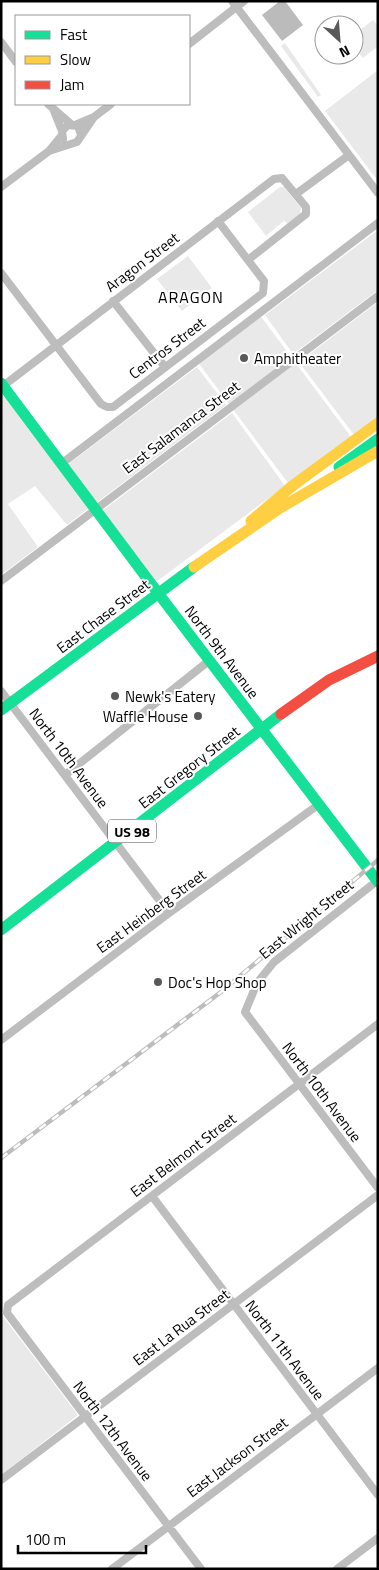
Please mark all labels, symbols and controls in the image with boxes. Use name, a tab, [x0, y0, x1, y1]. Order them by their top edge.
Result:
legend	[15, 15, 190, 105]
north arrow	[314, 15, 364, 65]
text: Fast	[60, 23, 88, 46]
text: N	[336, 41, 354, 64]
text: Slow	[60, 48, 91, 71]
text: Jam	[60, 73, 84, 96]
street label: Aragon Street	[100, 226, 184, 297]
district label: ARAGON	[158, 285, 224, 309]
street label: Centros Street	[124, 311, 211, 385]
place label: Amphitheater	[254, 347, 341, 370]
marker: Amphitheater	[238, 352, 250, 364]
street label: East Salamanca Street	[117, 375, 245, 479]
street label: East Chase Street	[52, 573, 155, 659]
street label: North 9th Avenue	[179, 600, 265, 704]
place label: Newk's Eatery	[125, 685, 216, 708]
marker: Newk's Eatery	[109, 690, 121, 702]
street label: North 10th Avenue	[24, 703, 114, 813]
place label: Waffle House	[103, 705, 188, 728]
marker: Waffle House	[192, 710, 204, 722]
street label: East Gregory Street	[133, 720, 245, 814]
road number: US 98	[108, 819, 156, 842]
street label: East Heinberg Street	[91, 863, 211, 959]
street label: East Wright Street	[254, 873, 359, 964]
place label: Doc's Hop Shop	[168, 971, 267, 994]
marker: Doc's Hop Shop	[152, 976, 164, 988]
street label: North 10th Avenue	[277, 1037, 367, 1147]
street label: East Belmont Street	[125, 1107, 241, 1203]
street label: East La Rua Street	[128, 1282, 235, 1371]
street label: North 11th Avenue	[240, 1295, 330, 1405]
street label: North 12th Avenue	[68, 1376, 158, 1486]
street label: East Jackson Street	[181, 1411, 293, 1503]
scale bar	[18, 1522, 145, 1554]
text: 100 m	[25, 1528, 66, 1551]

